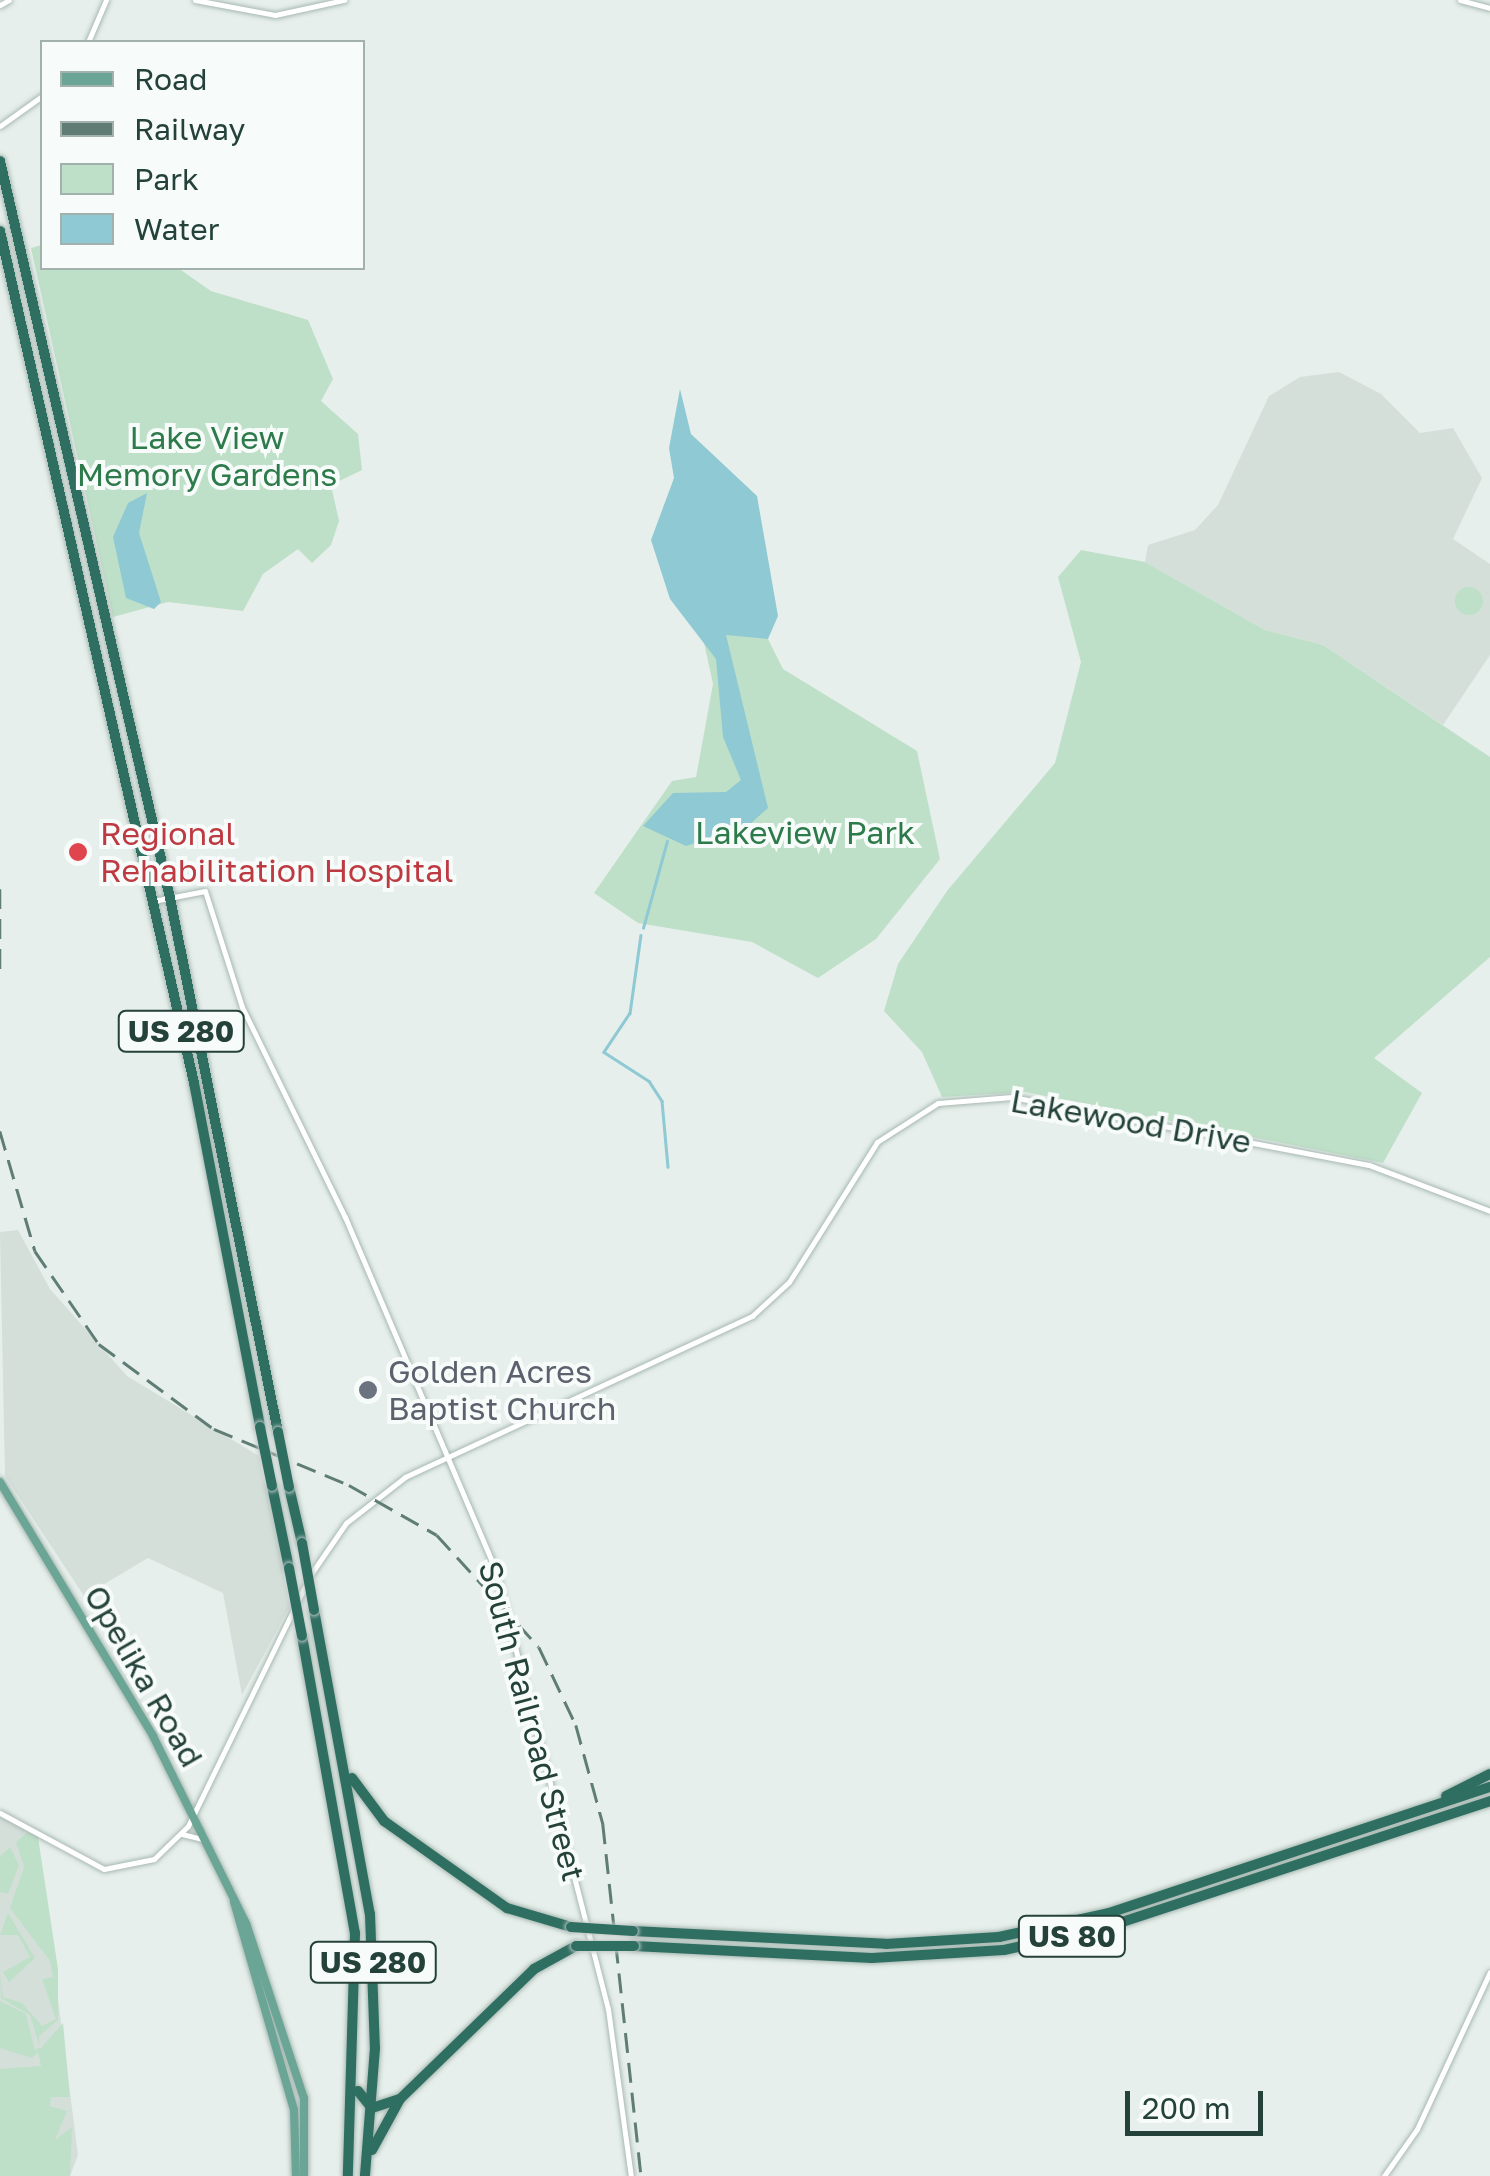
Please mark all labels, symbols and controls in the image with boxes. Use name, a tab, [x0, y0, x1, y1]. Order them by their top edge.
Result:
legend	[40, 40, 365, 270]
text: Road	[134, 61, 208, 97]
text: Railway	[134, 111, 245, 147]
text: Park	[134, 161, 199, 197]
text: Water	[134, 211, 219, 247]
park label: Lake View Memory Gardens	[77, 419, 337, 494]
park label: Lakeview Park	[695, 813, 915, 851]
place label: Regional Rehabilitation Hospital	[100, 815, 454, 890]
marker: Regional Rehabilitation Hospital	[65, 839, 91, 865]
road number: US 280	[116, 1006, 246, 1056]
street label: Lakewood Drive	[1008, 1081, 1254, 1161]
place label: Golden Acres Baptist Church	[388, 1353, 616, 1428]
marker: Golden Acres Baptist Church	[357, 1379, 379, 1401]
street label: South Railroad Street	[471, 1557, 593, 1885]
street label: Opelika Road	[77, 1579, 211, 1773]
road number: US 80	[1017, 1911, 1127, 1961]
road number: US 280	[308, 1937, 438, 1987]
scale bar	[1130, 2071, 1268, 2133]
text: 200 m	[1142, 2090, 1231, 2126]

